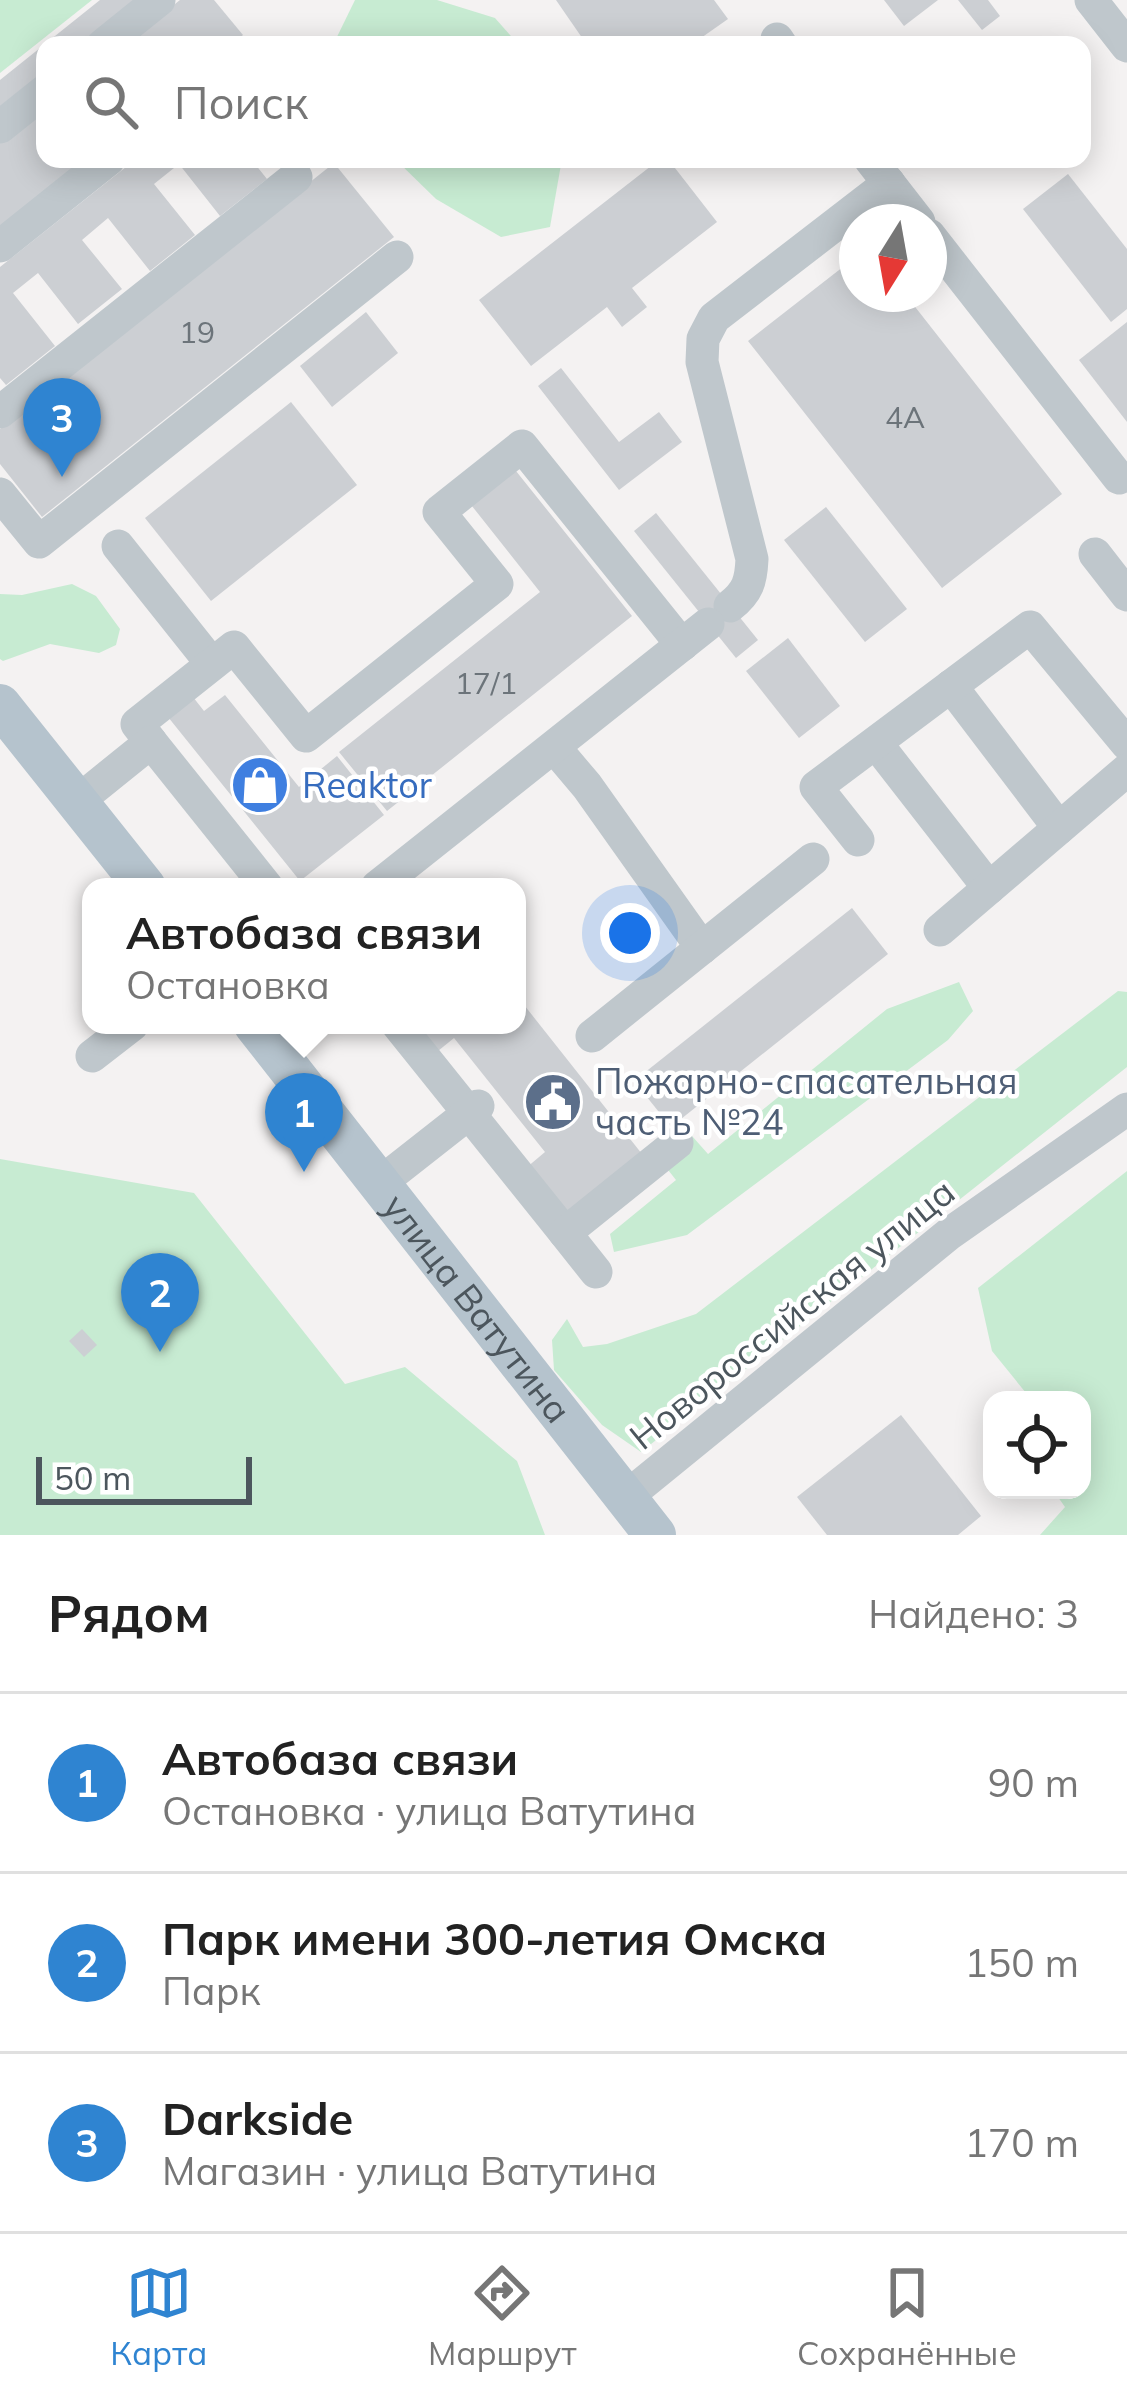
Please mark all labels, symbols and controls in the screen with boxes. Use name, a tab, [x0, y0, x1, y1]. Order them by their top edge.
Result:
search box	[36, 36, 1091, 168]
icon: search	[78, 69, 144, 135]
text: Поиск	[174, 74, 308, 130]
north arrow	[839, 204, 947, 312]
house number: 19	[179, 313, 215, 351]
pin: 3	[23, 378, 101, 477]
house number: 4А	[885, 398, 925, 436]
house number: 17/1	[455, 664, 517, 702]
shop icon: Reaktor	[229, 754, 291, 816]
place label: Reaktor	[302, 762, 432, 807]
popup	[82, 878, 526, 1034]
your location	[600, 903, 660, 963]
text: Автобаза связи	[126, 904, 482, 960]
text: Остановка	[126, 960, 330, 1009]
place label: Пожарно-спасательная часть №24	[595, 1058, 1018, 1144]
public building icon: Пожарно-спасательная часть №24	[522, 1071, 584, 1133]
pin: 1	[265, 1073, 343, 1172]
street label: Новороссийская улица	[620, 1169, 963, 1459]
street label: улица Ватутина	[374, 1185, 581, 1431]
pin: 2	[121, 1253, 199, 1352]
map controls	[983, 1391, 1091, 1499]
button: locate	[983, 1391, 1091, 1499]
scale bar	[36, 1451, 252, 1504]
text: 50 m	[54, 1457, 131, 1498]
text: Рядом	[48, 1581, 210, 1645]
text: Найдено: 3	[868, 1589, 1079, 1638]
text: Автобаза связи	[162, 1730, 518, 1786]
text: 1	[75, 1758, 99, 1807]
text: 90 m	[988, 1758, 1079, 1807]
text: Остановка · улица Ватутина	[162, 1786, 696, 1835]
text: Парк имени 300-летия Омска	[162, 1910, 827, 1966]
text: 2	[75, 1938, 99, 1987]
text: 150 m	[964, 1938, 1079, 1987]
text: Парк	[162, 1966, 260, 2015]
text: Darkside	[162, 2090, 353, 2146]
text: 3	[75, 2118, 99, 2167]
text: 170 m	[964, 2118, 1079, 2167]
text: Магазин · улица Ватутина	[162, 2146, 657, 2195]
tab: Карта	[110, 2260, 207, 2373]
tab: Маршрут	[428, 2260, 576, 2373]
tab: Сохранённые	[797, 2260, 1017, 2373]

